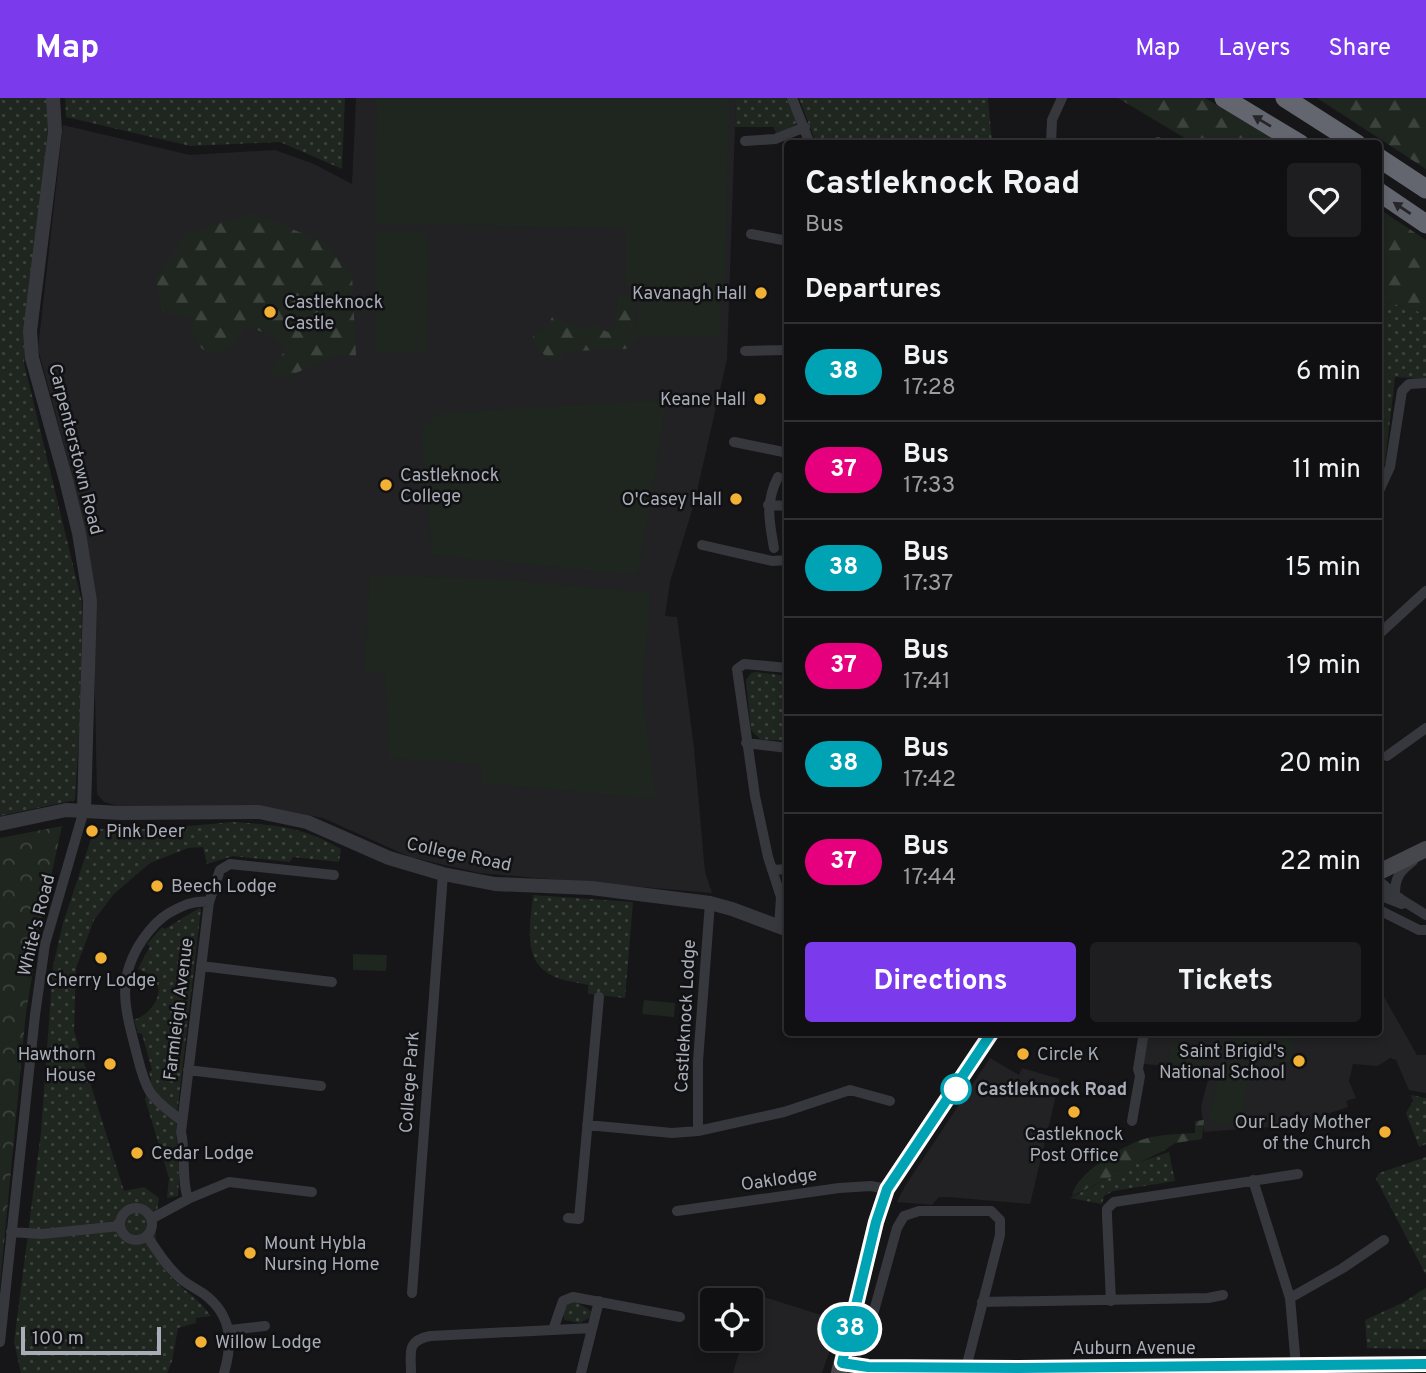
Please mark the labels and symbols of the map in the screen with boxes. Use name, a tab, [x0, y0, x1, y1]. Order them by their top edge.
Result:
one-way arrow	[1253, 114, 1272, 127]
one-way arrow	[1393, 202, 1412, 215]
place label: Kavanagh Hall	[632, 283, 747, 306]
marker: Kavanagh Hall	[753, 285, 769, 301]
place label: Castleknock Castle	[284, 292, 383, 336]
marker: Castleknock Castle	[262, 304, 278, 320]
street label: Carpenterstown Road	[42, 361, 107, 537]
place label: Keane Hall	[660, 389, 746, 412]
marker: Keane Hall	[752, 391, 768, 407]
place label: Castleknock College	[400, 465, 499, 509]
marker: Castleknock College	[378, 477, 394, 493]
place label: O'Casey Hall	[622, 489, 722, 512]
marker: O'Casey Hall	[728, 491, 744, 507]
place label: Pink Deer	[106, 821, 185, 844]
marker: Pink Deer	[84, 823, 100, 839]
street label: College Road	[404, 833, 513, 878]
street label: White's Road	[14, 872, 61, 979]
place label: Beech Lodge	[171, 876, 277, 899]
marker: Beech Lodge	[149, 878, 165, 894]
street label: Farmleigh Avenue	[159, 937, 200, 1082]
street label: Castleknock Lodge	[671, 939, 702, 1093]
marker: Cherry Lodge	[93, 950, 109, 966]
place label: Cherry Lodge	[46, 970, 156, 993]
street label: College Park	[395, 1030, 426, 1134]
place label: Saint Brigid's National School	[1159, 1041, 1285, 1085]
place label: Hawthorn House	[18, 1044, 96, 1088]
place label: Circle K	[1037, 1044, 1099, 1067]
marker: Circle K	[1015, 1046, 1031, 1062]
marker: Saint Brigid's National School	[1291, 1053, 1307, 1069]
marker: Hawthorn House	[102, 1056, 118, 1072]
marker: Castleknock Road	[941, 1074, 971, 1104]
place label: Castleknock Road	[977, 1079, 1127, 1102]
marker: Castleknock Post Office	[1066, 1104, 1082, 1120]
place label: Our Lady Mother of the Church	[1235, 1112, 1371, 1156]
place label: Castleknock Post Office	[1024, 1124, 1124, 1168]
marker: Our Lady Mother of the Church	[1377, 1124, 1393, 1140]
place label: Cedar Lodge	[151, 1143, 254, 1166]
marker: Cedar Lodge	[129, 1145, 145, 1161]
street label: Oaklodge	[740, 1164, 819, 1197]
place label: Mount Hybla Nursing Home	[264, 1233, 379, 1277]
marker: Mount Hybla Nursing Home	[242, 1245, 258, 1261]
line badge: 38	[818, 1306, 882, 1352]
scale bar	[21, 1324, 161, 1356]
place label: Willow Lodge	[215, 1332, 321, 1355]
marker: Willow Lodge	[193, 1334, 209, 1350]
street label: Auburn Avenue	[1072, 1338, 1196, 1361]

